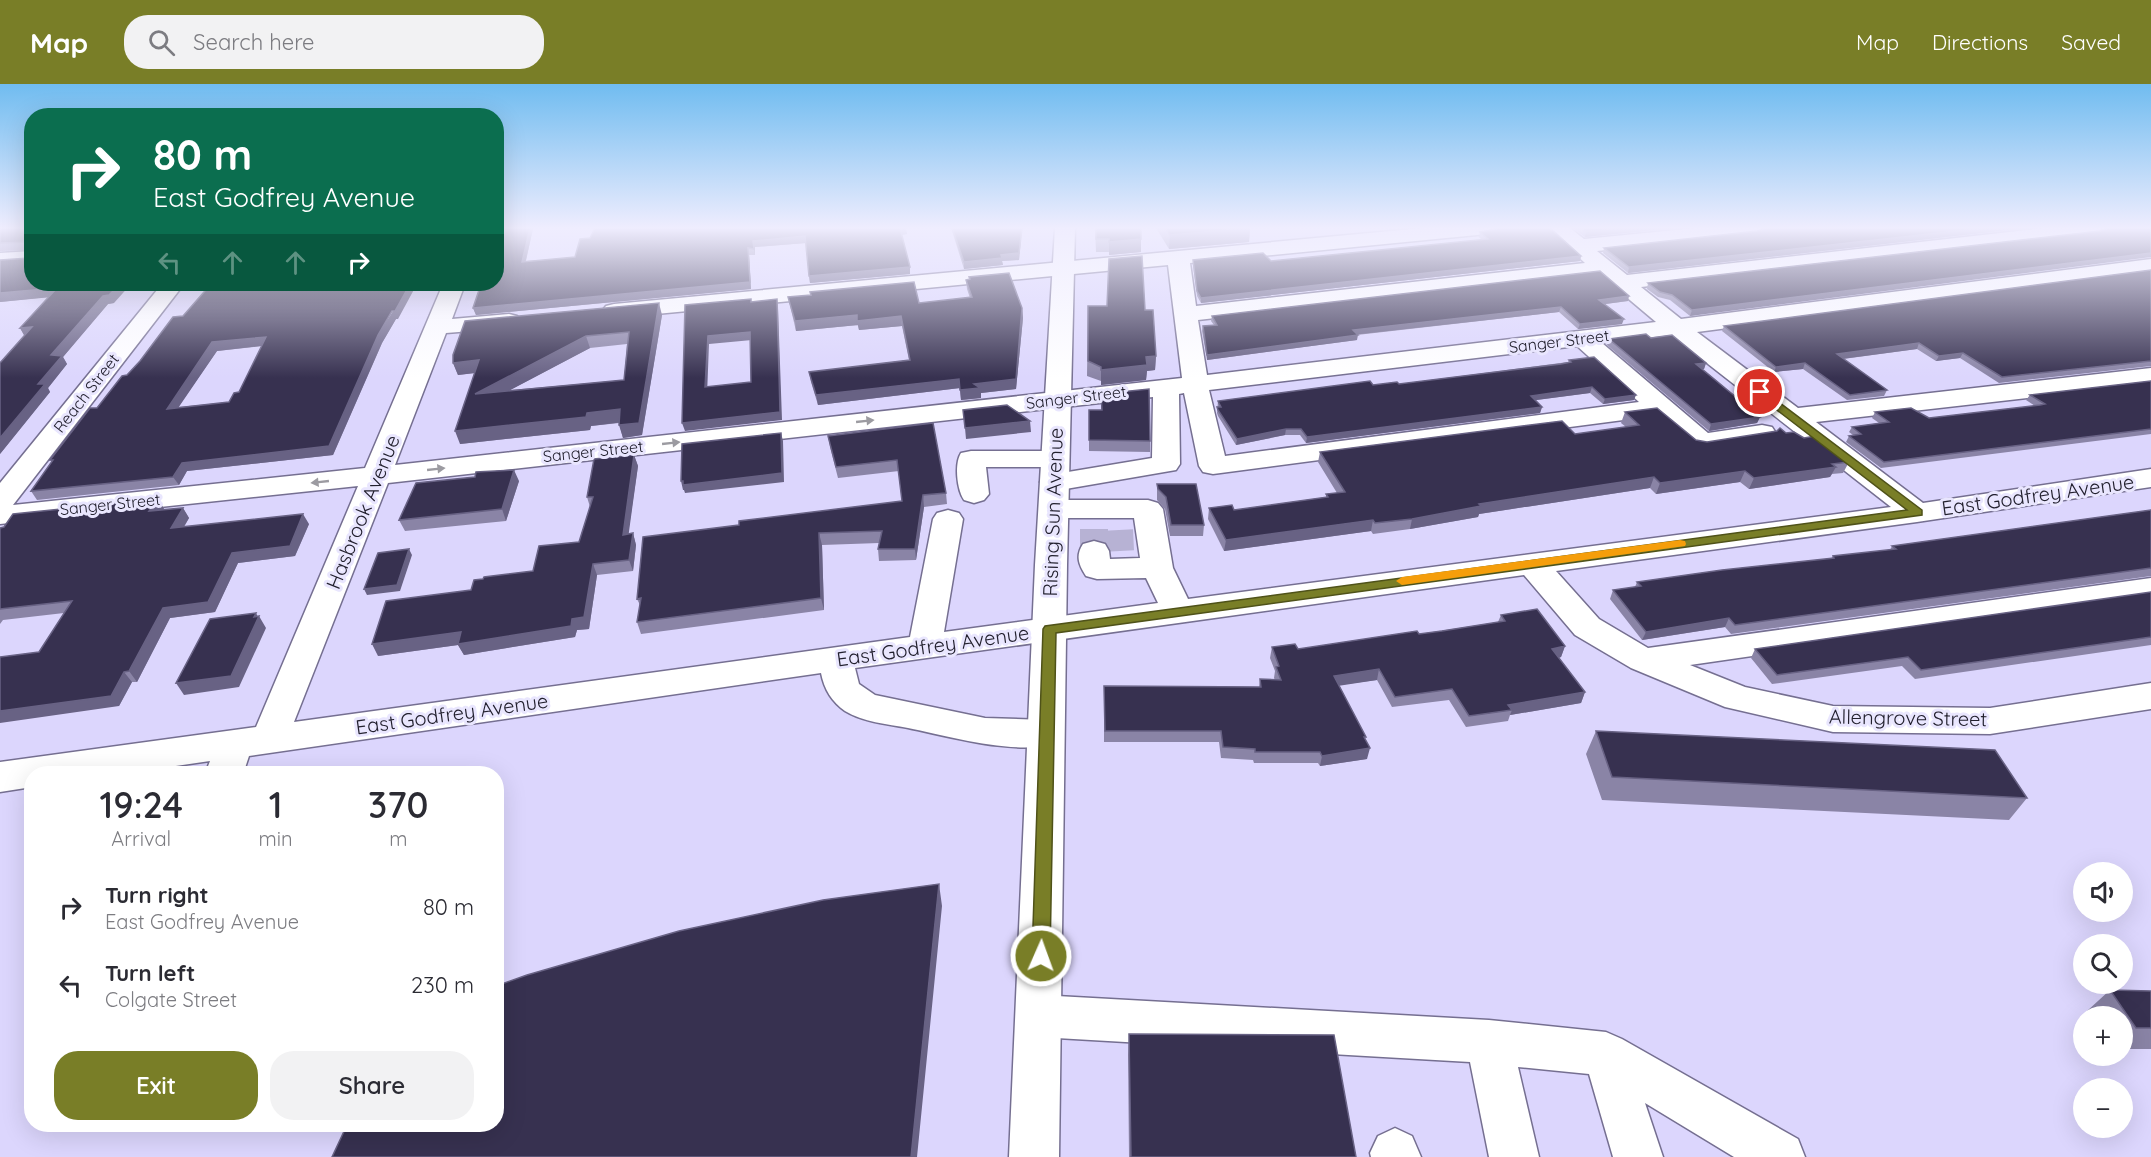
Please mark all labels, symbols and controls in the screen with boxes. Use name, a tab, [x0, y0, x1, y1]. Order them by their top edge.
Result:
search box	[124, 15, 544, 69]
text: Map	[30, 25, 88, 60]
icon: search	[145, 26, 178, 59]
text: Search here	[193, 28, 315, 56]
text: Map	[1856, 29, 1899, 55]
text: Directions	[1932, 29, 2028, 55]
text: Saved	[2061, 29, 2121, 55]
text: 80 m	[153, 128, 252, 181]
icon: right	[54, 132, 132, 210]
text: East Godfrey Avenue	[153, 180, 415, 214]
icon: left	[153, 246, 186, 279]
icon: ahead	[216, 246, 249, 279]
icon: ahead	[279, 246, 312, 279]
icon: right	[342, 246, 375, 279]
street label: Sanger Street	[1508, 325, 1610, 357]
street label: Reach Street	[49, 349, 123, 437]
pin	[1734, 366, 1785, 417]
icon: arrive	[1743, 375, 1776, 408]
street label: Sanger Street	[1025, 381, 1127, 413]
one-way arrow	[856, 416, 875, 426]
street label: Rising Sun Avenue	[1037, 427, 1068, 597]
street label: Hasbrook Avenue	[320, 431, 405, 593]
street label: Sanger Street	[542, 436, 644, 466]
one-way arrow	[662, 438, 681, 447]
one-way arrow	[427, 464, 446, 474]
street label: East Godfrey Avenue	[1940, 469, 2136, 520]
one-way arrow	[310, 477, 329, 487]
street label: Sanger Street	[59, 489, 161, 519]
street label: East Godfrey Avenue	[835, 620, 1031, 671]
street label: East Godfrey Avenue	[354, 688, 550, 739]
street label: Allengrove Street	[1829, 704, 1988, 731]
text: 19:24	[100, 782, 183, 827]
text: 1	[269, 782, 282, 827]
text: 370	[368, 782, 429, 827]
text: Arrival	[111, 826, 171, 851]
text: min	[258, 826, 293, 851]
text: m	[389, 826, 407, 851]
map controls	[2073, 862, 2133, 1138]
button: sound	[2073, 862, 2133, 922]
text: Turn right	[105, 881, 209, 909]
icon: right	[54, 891, 87, 924]
text: 80 m	[423, 893, 474, 921]
text: East Godfrey Avenue	[105, 909, 299, 934]
position arrow	[1009, 924, 1073, 988]
button: search	[2073, 934, 2133, 994]
text: Turn left	[105, 959, 195, 987]
icon: left	[54, 969, 87, 1002]
text: 230 m	[411, 971, 474, 999]
text: Colgate Street	[105, 987, 237, 1012]
button: +	[2073, 1006, 2133, 1066]
button: Exit	[54, 1051, 258, 1120]
button: Share	[270, 1051, 474, 1120]
button: −	[2073, 1078, 2133, 1138]

